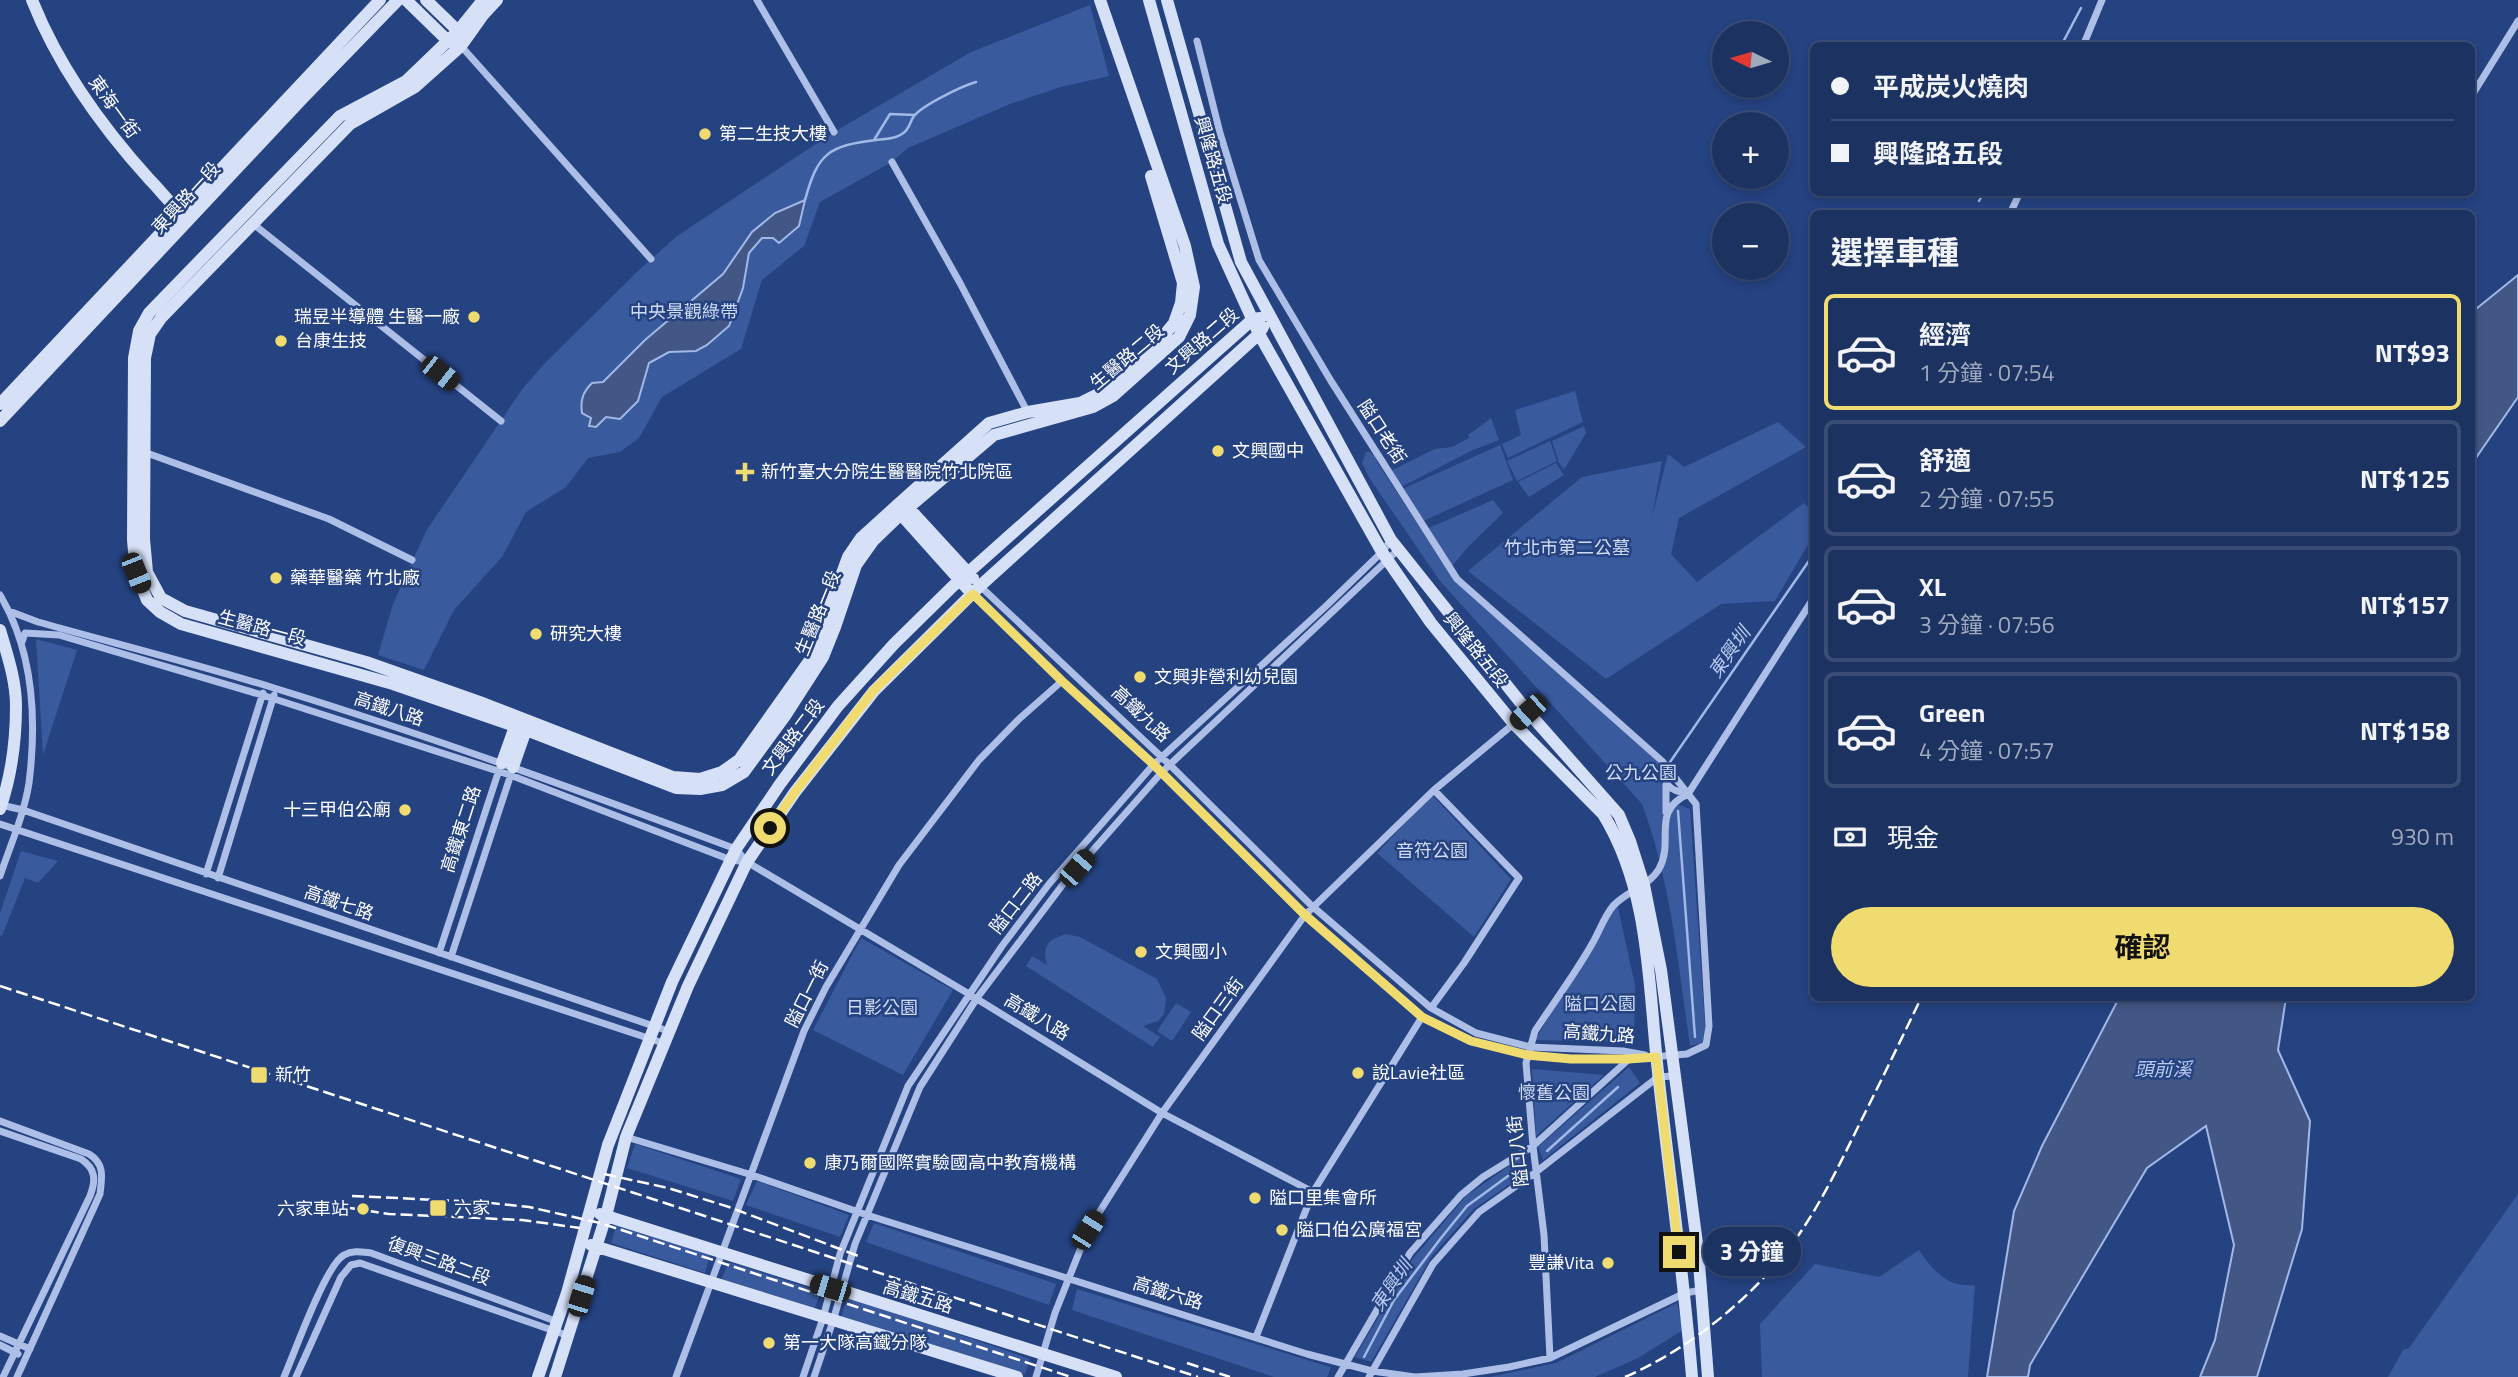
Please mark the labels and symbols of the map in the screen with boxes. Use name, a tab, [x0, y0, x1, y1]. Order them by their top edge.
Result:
north arrow	[1712, 21, 1788, 98]
street label: 東海一街	[82, 70, 146, 144]
street label: 興隆路五段	[1188, 113, 1239, 207]
place label: 第二生技大樓	[719, 120, 827, 147]
marker: 第二生技大樓	[697, 126, 713, 142]
street label: 東興路一段	[145, 156, 226, 240]
park label: 中央景觀綠帶	[630, 298, 738, 325]
street label: 文興路二段	[1159, 301, 1244, 380]
place label: 瑞昱半導體 生醫一廠	[294, 303, 460, 330]
marker: 瑞昱半導體 生醫一廠	[466, 309, 482, 325]
street label: 生醫路二段	[1084, 317, 1170, 396]
place label: 台康生技	[295, 327, 367, 354]
marker: 台康生技	[273, 333, 289, 349]
car	[417, 352, 464, 394]
street label: 隘口老街	[1351, 394, 1413, 469]
place label: 文興國中	[1232, 437, 1304, 464]
marker: 文興國中	[1210, 443, 1226, 459]
place label: 新竹臺大分院生醫醫院竹北院區	[761, 458, 1013, 485]
marker: 新竹臺大分院生醫醫院竹北院區	[735, 462, 755, 482]
park label: 竹北市第二公墓	[1504, 534, 1630, 561]
car	[119, 550, 154, 596]
place label: 藥華醫藥 竹北廠	[290, 564, 420, 591]
street label: 生醫路一段	[788, 566, 847, 660]
marker: 藥華醫藥 竹北廠	[268, 570, 284, 586]
street label: 生醫路一段	[215, 603, 309, 652]
street label: 興隆路五段	[1438, 606, 1515, 693]
water label: 東興圳	[1700, 618, 1759, 683]
place label: 研究大樓	[550, 620, 622, 647]
marker: 研究大樓	[528, 626, 544, 642]
place label: 文興非營利幼兒園	[1154, 663, 1298, 690]
marker: 文興非營利幼兒園	[1132, 669, 1148, 685]
street label: 高鐵九路	[1106, 679, 1177, 748]
street label: 高鐵八路	[351, 685, 428, 732]
car	[1506, 690, 1551, 734]
street label: 文興路二段	[755, 693, 830, 781]
park label: 公九公園	[1605, 759, 1677, 786]
street label: 高鐵東二路	[434, 782, 487, 876]
place label: 十三甲伯公廟	[283, 796, 391, 823]
marker: 十三甲伯公廟	[397, 802, 413, 818]
route start	[754, 812, 786, 844]
park label: 音符公園	[1396, 837, 1468, 864]
car	[1056, 845, 1099, 891]
street label: 隘口二路	[983, 866, 1048, 939]
street label: 高鐵七路	[301, 878, 378, 927]
place label: 文興國小	[1155, 938, 1227, 965]
marker: 文興國小	[1133, 944, 1149, 960]
street label: 隘口一街	[778, 956, 835, 1032]
street label: 隘口三街	[1186, 972, 1250, 1046]
street label: 高鐵八路	[999, 986, 1075, 1047]
park label: 隘口公園	[1564, 990, 1636, 1017]
park label: 日影公園	[846, 994, 918, 1021]
street label: 高鐵九路	[1562, 1018, 1636, 1049]
water label: 頭前溪	[2134, 1054, 2194, 1083]
place label: 說Lavie社區	[1372, 1059, 1465, 1086]
place label: 新竹	[275, 1061, 311, 1088]
marker: 新竹	[249, 1065, 269, 1085]
marker: 說Lavie社區	[1350, 1065, 1366, 1081]
park label: 懷舊公園	[1518, 1079, 1590, 1106]
street label: 隘口八街	[1500, 1114, 1535, 1188]
place label: 康乃爾國際實驗國高中教育機構	[824, 1149, 1076, 1176]
marker: 康乃爾國際實驗國高中教育機構	[802, 1155, 818, 1171]
place label: 隘口里集會所	[1269, 1184, 1377, 1211]
marker: 隘口里集會所	[1247, 1190, 1263, 1206]
place label: 六家	[454, 1194, 490, 1221]
place label: 六家車站	[277, 1195, 349, 1222]
marker: 六家	[428, 1198, 448, 1218]
marker: 六家車站	[355, 1201, 371, 1217]
car	[1068, 1207, 1109, 1253]
place label: 隘口伯公廣福宮	[1296, 1216, 1422, 1243]
marker: 隘口伯公廣福宮	[1274, 1222, 1290, 1238]
callout: 3 分鐘	[1704, 1228, 1802, 1276]
street label: 復興三路二段	[384, 1229, 495, 1292]
route end	[1663, 1236, 1695, 1268]
place label: 豐謙Vita	[1528, 1249, 1594, 1276]
water label: 東興圳	[1363, 1251, 1420, 1316]
marker: 豐謙Vita	[1600, 1255, 1616, 1271]
street label: 高鐵六路	[1130, 1269, 1207, 1316]
car	[807, 1272, 854, 1304]
car	[565, 1273, 598, 1319]
street label: 高鐵五路	[880, 1273, 957, 1320]
place label: 第一大隊高鐵分隊	[783, 1329, 927, 1356]
marker: 第一大隊高鐵分隊	[761, 1335, 777, 1351]

